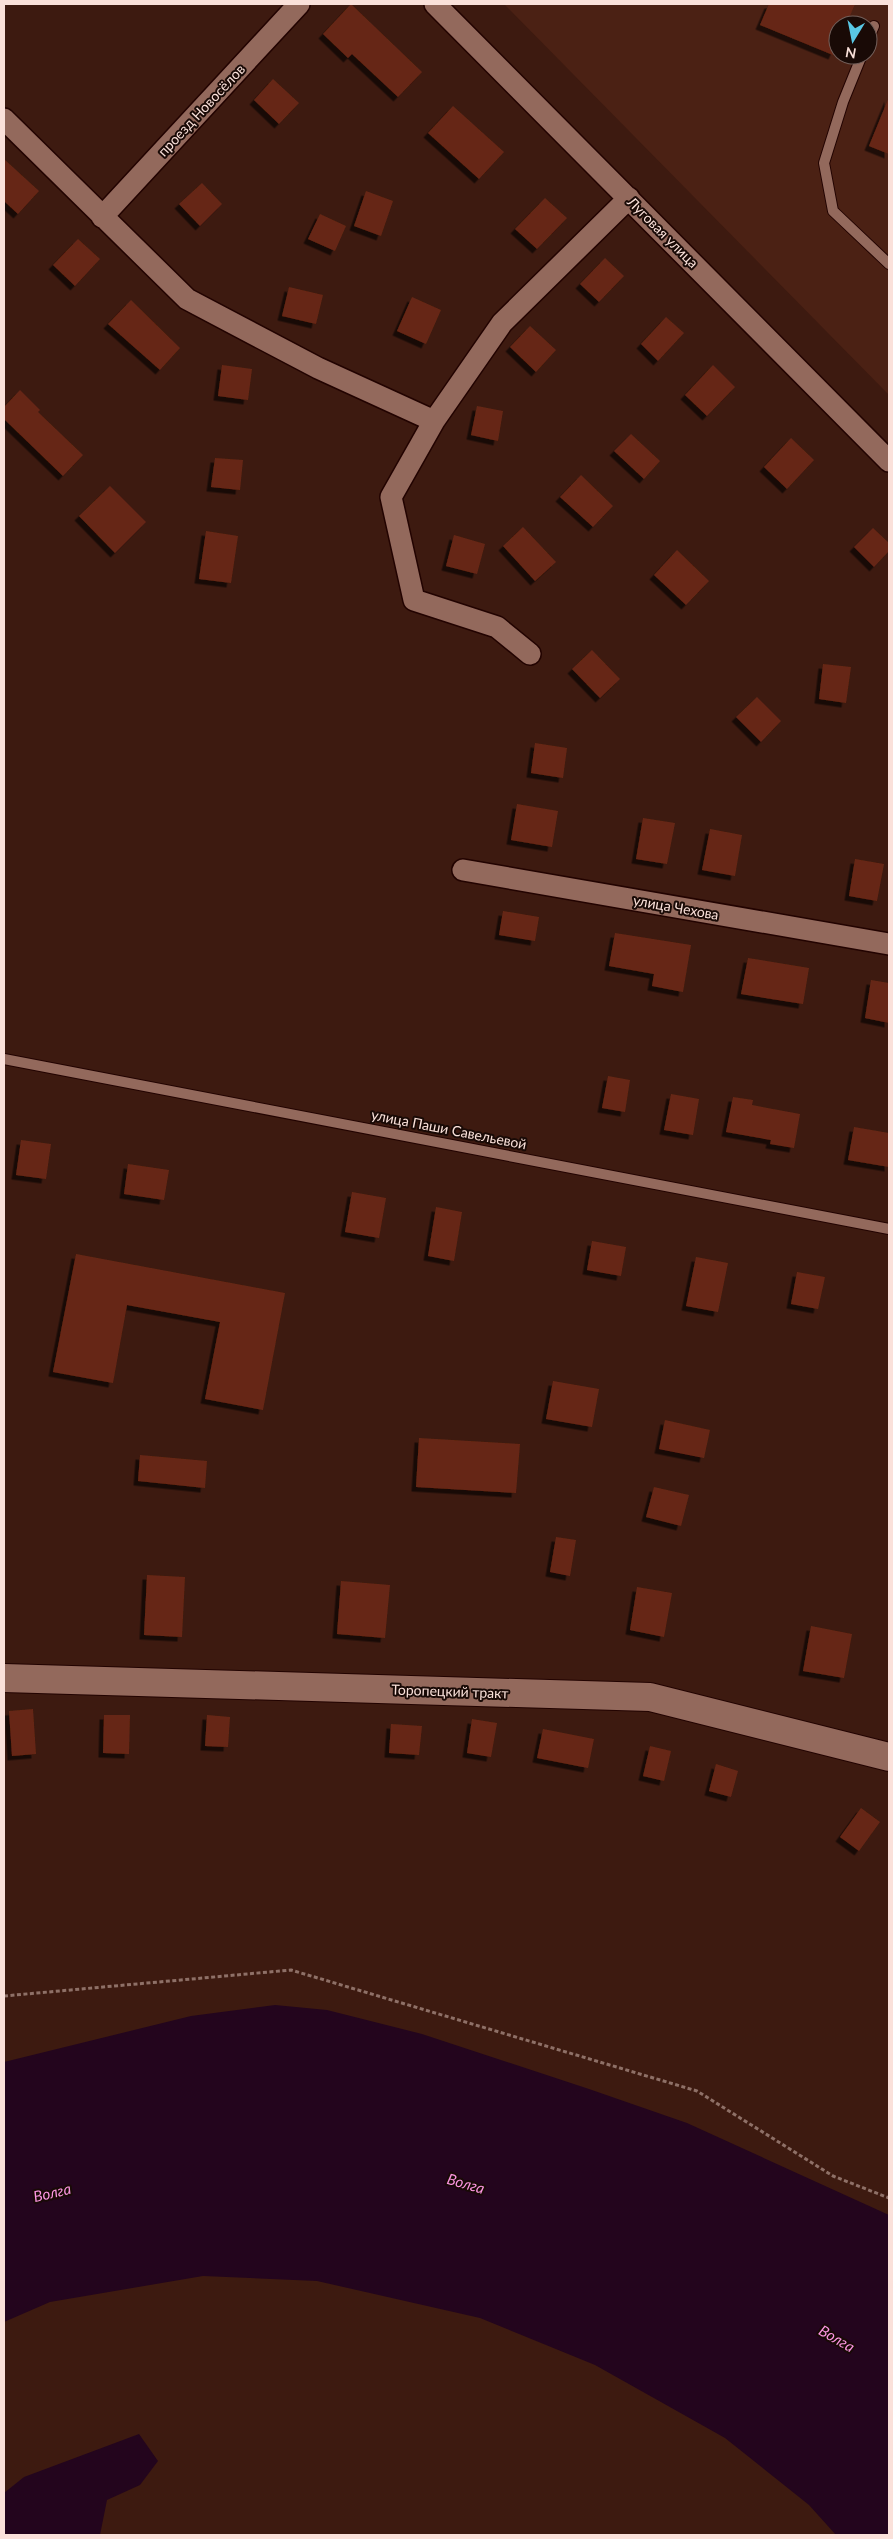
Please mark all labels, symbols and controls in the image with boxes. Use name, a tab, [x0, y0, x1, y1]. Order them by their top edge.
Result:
north arrow	[828, 15, 878, 65]
text: N	[844, 44, 857, 63]
street label: проезд Новосёлов	[154, 60, 248, 160]
street label: Луговая улица	[623, 192, 702, 271]
street label: улица Чехова	[632, 891, 720, 923]
street label: улица Паши Савельевой	[370, 1106, 528, 1152]
street label: Торопецкий тракт	[391, 1680, 509, 1702]
water label: Волга	[445, 2169, 487, 2197]
water label: Волга	[31, 2179, 73, 2205]
water label: Волга	[816, 2321, 858, 2356]

